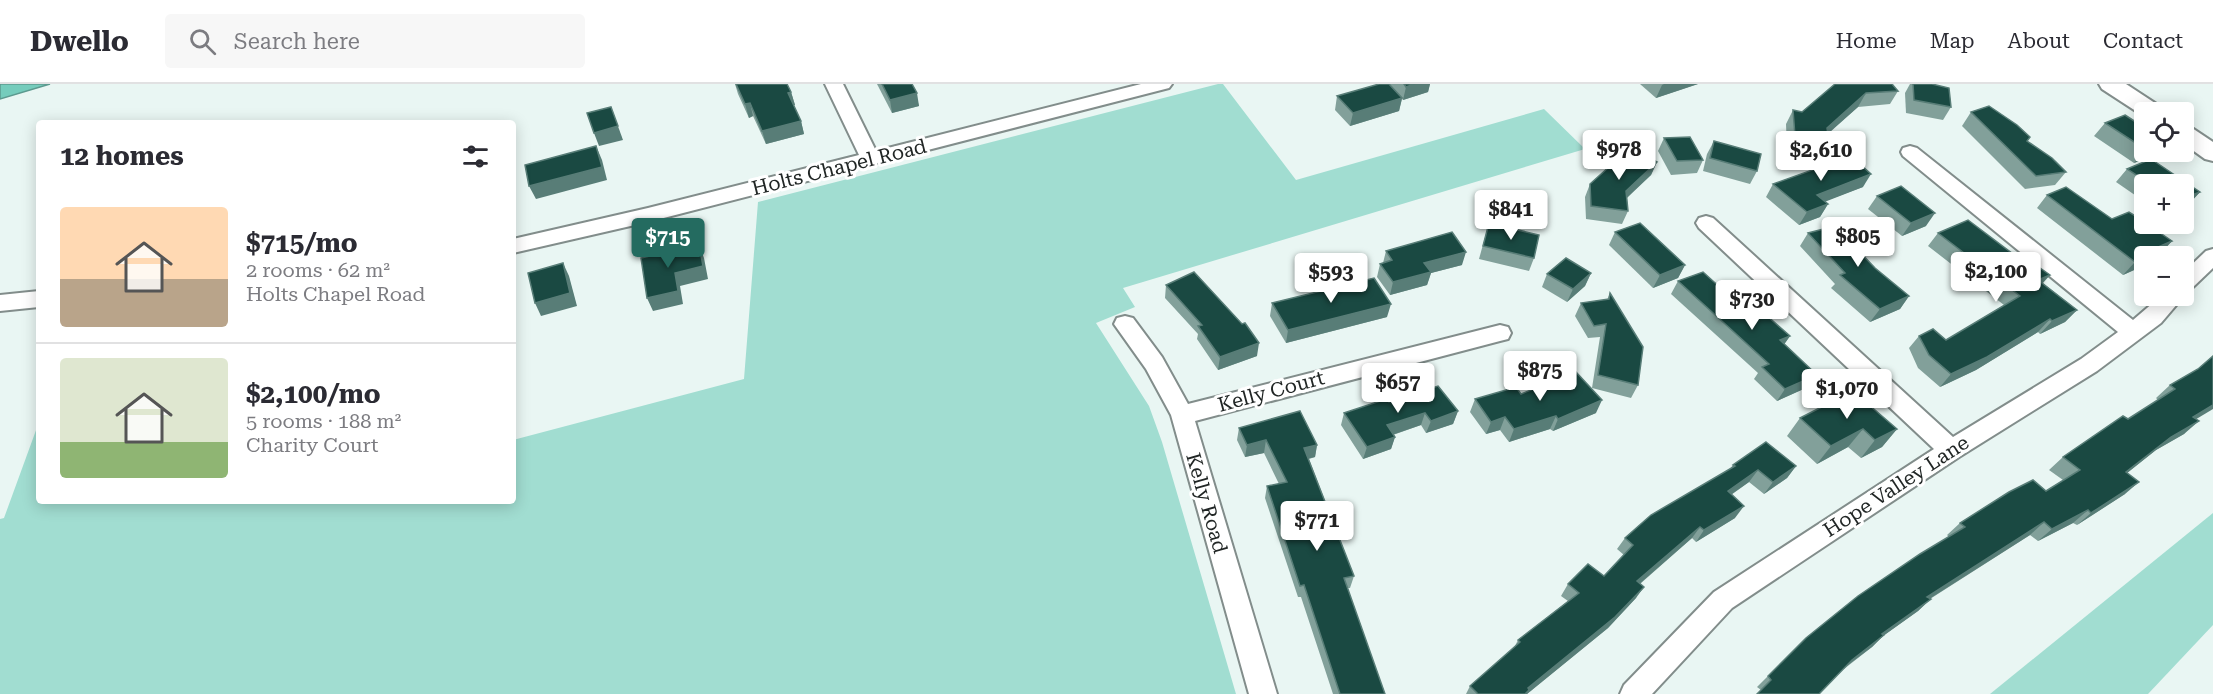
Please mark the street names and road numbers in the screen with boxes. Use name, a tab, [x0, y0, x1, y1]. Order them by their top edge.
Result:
street label: Holts Chapel Road	[749, 134, 929, 200]
street label: Kelly Court	[1215, 365, 1327, 417]
street label: Hope Valley Lane	[1819, 430, 1973, 542]
street label: Kelly Road	[1181, 450, 1233, 556]

